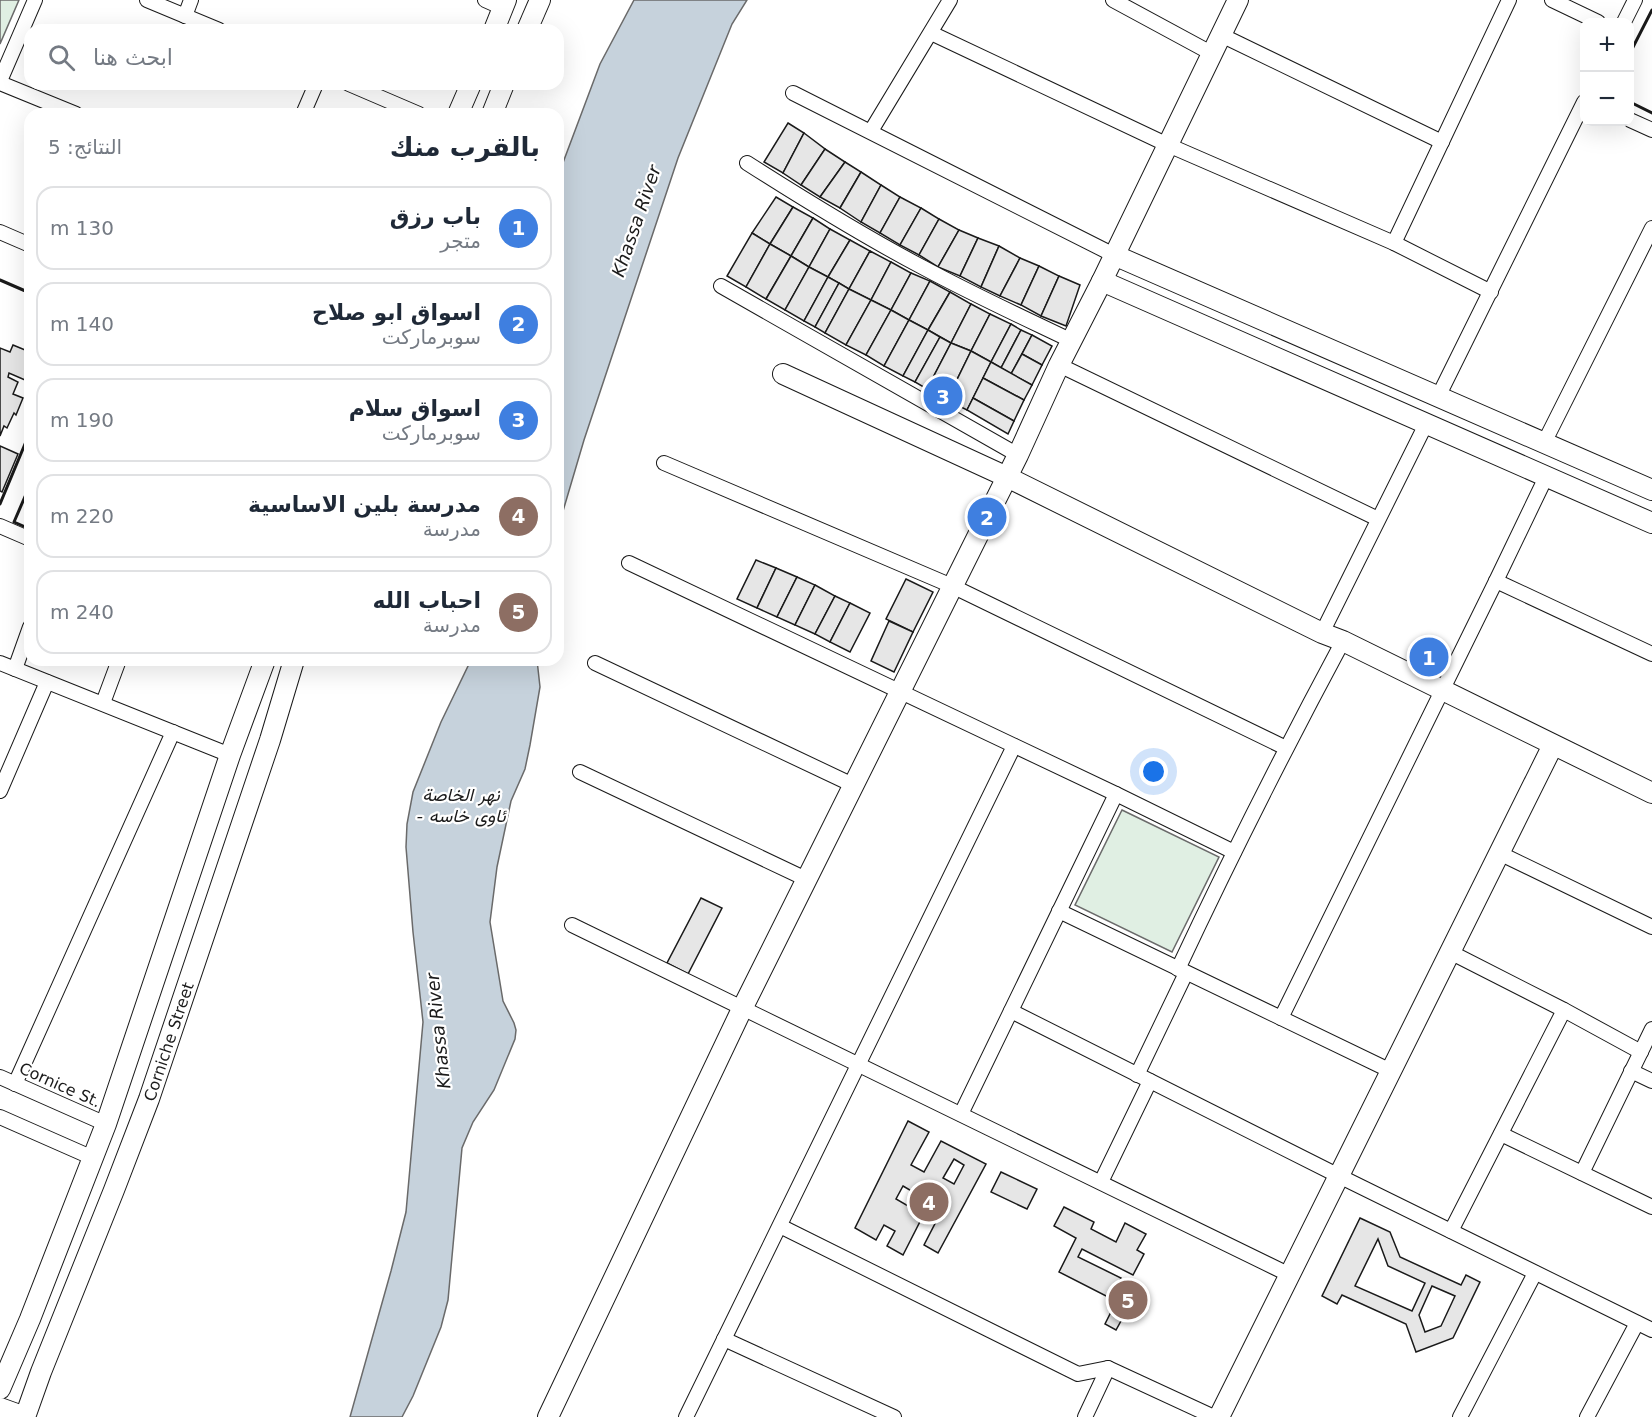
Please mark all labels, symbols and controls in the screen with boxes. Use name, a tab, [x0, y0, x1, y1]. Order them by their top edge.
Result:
map controls	[1580, 18, 1634, 126]
button: +	[1580, 18, 1634, 72]
search box	[24, 24, 564, 90]
icon: search	[45, 41, 78, 74]
text: ابحث هنا	[93, 45, 173, 70]
button: −	[1580, 72, 1634, 126]
text: بالقرب منك	[390, 132, 540, 162]
text: النتائج: 5	[48, 135, 122, 159]
water label: Khassa River	[607, 161, 665, 279]
text: باب رزق	[390, 204, 481, 229]
text: 130 m	[50, 216, 114, 240]
text: 1	[512, 216, 525, 240]
text: متجر	[440, 229, 481, 253]
text: اسواق ابو صلاح	[312, 300, 481, 325]
text: 140 m	[50, 312, 114, 336]
text: 2	[512, 312, 525, 336]
text: سوبرماركت	[382, 325, 481, 349]
pin: 3	[924, 374, 962, 418]
text: اسواق سلام	[349, 396, 481, 421]
text: 190 m	[50, 408, 114, 432]
text: 3	[512, 408, 525, 432]
text: سوبرماركت	[382, 421, 481, 445]
text: مدرسة بلين الاساسية	[248, 492, 481, 517]
pin: 2	[968, 494, 1006, 540]
text: 220 m	[50, 504, 114, 528]
text: 4	[512, 504, 525, 528]
text: مدرسة	[423, 517, 481, 541]
text: احباب الله	[372, 588, 481, 613]
text: 240 m	[50, 600, 114, 624]
text: 5	[512, 600, 525, 624]
text: مدرسة	[423, 613, 481, 637]
pin: 1	[1410, 634, 1448, 680]
your location	[1139, 757, 1168, 786]
water label: نهر الخاصة - ئاوی خاسە	[416, 784, 507, 827]
water label: Khassa River	[421, 970, 455, 1090]
street label: Corniche Street	[140, 980, 197, 1103]
street label: Cornice St.	[16, 1059, 104, 1111]
pin: 4	[910, 1180, 948, 1224]
pin: 5	[1108, 1278, 1148, 1322]

